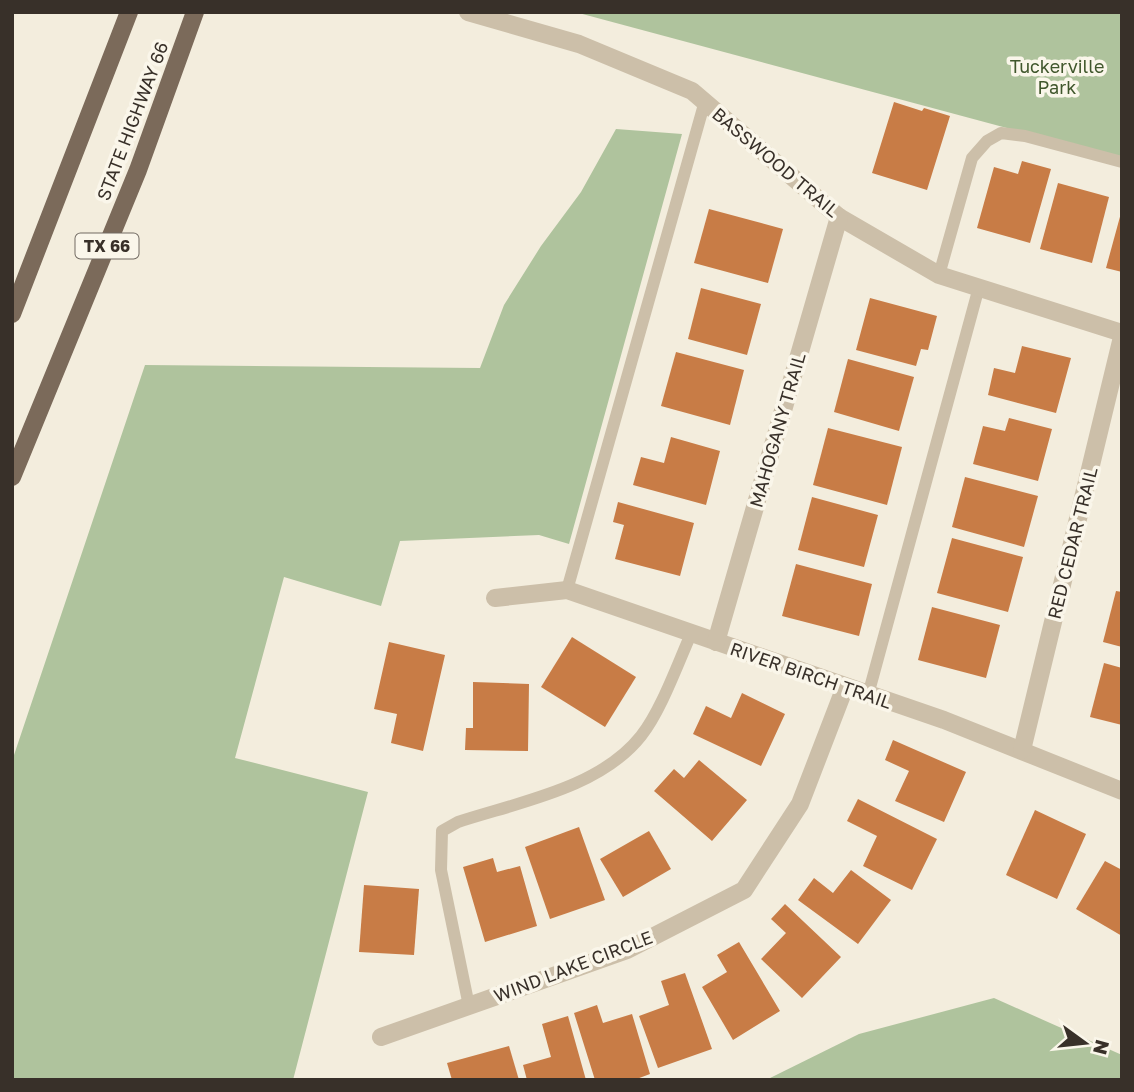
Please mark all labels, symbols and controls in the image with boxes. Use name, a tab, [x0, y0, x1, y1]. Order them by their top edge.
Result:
street label: STATE HIGHWAY 66	[92, 39, 172, 203]
park label: Tuckerville Park	[1010, 55, 1104, 98]
street label: BASSWOOD TRAIL	[708, 103, 844, 221]
road number: TX 66	[76, 234, 138, 258]
street label: MAHOGANY TRAIL	[744, 350, 810, 510]
street label: RED CEDAR TRAIL	[1042, 465, 1102, 621]
street label: RIVER BIRCH TRAIL	[727, 637, 895, 713]
street label: WIND LAKE CIRCLE	[491, 926, 655, 1006]
north arrow	[1050, 1008, 1120, 1078]
text: N	[1089, 1038, 1115, 1057]

